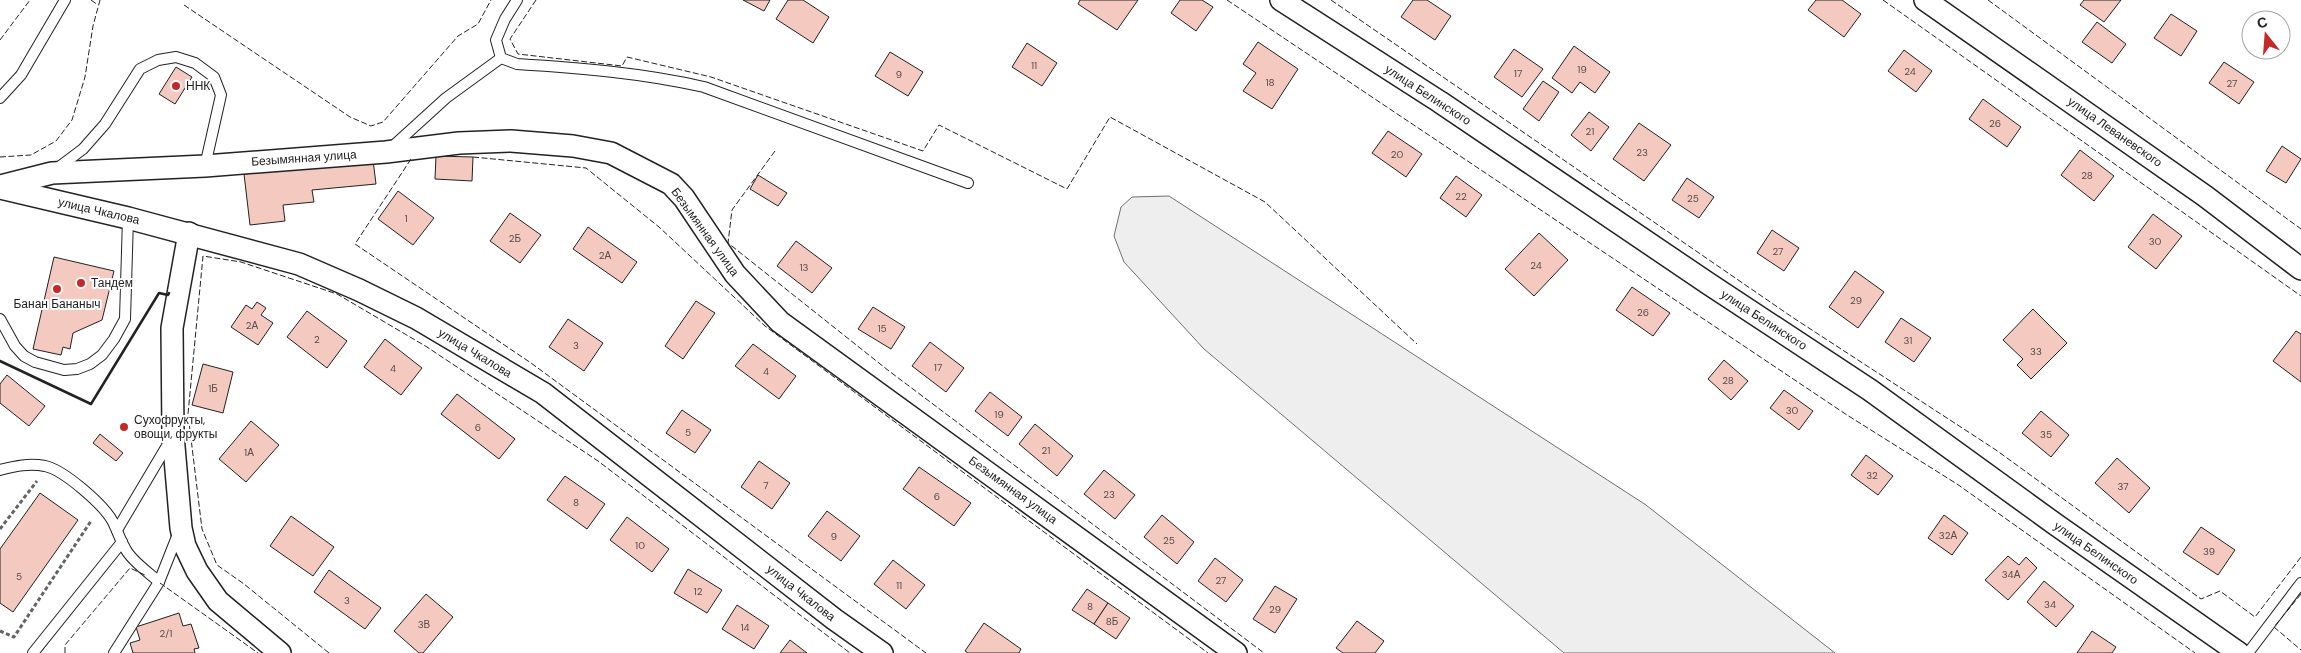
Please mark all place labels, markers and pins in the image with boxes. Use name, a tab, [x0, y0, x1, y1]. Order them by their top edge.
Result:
place label: ННК	[186, 78, 210, 94]
marker: ННК	[170, 80, 182, 92]
place label: Тандем	[91, 275, 133, 291]
marker: Тандем	[75, 277, 87, 289]
marker: Банан Бананыч	[51, 283, 63, 295]
place label: Банан Бананыч	[13, 296, 101, 312]
place label: Сухофрукты, овощи, фрукты	[134, 412, 217, 442]
marker: Сухофрукты, овощи, фрукты	[118, 421, 130, 433]

